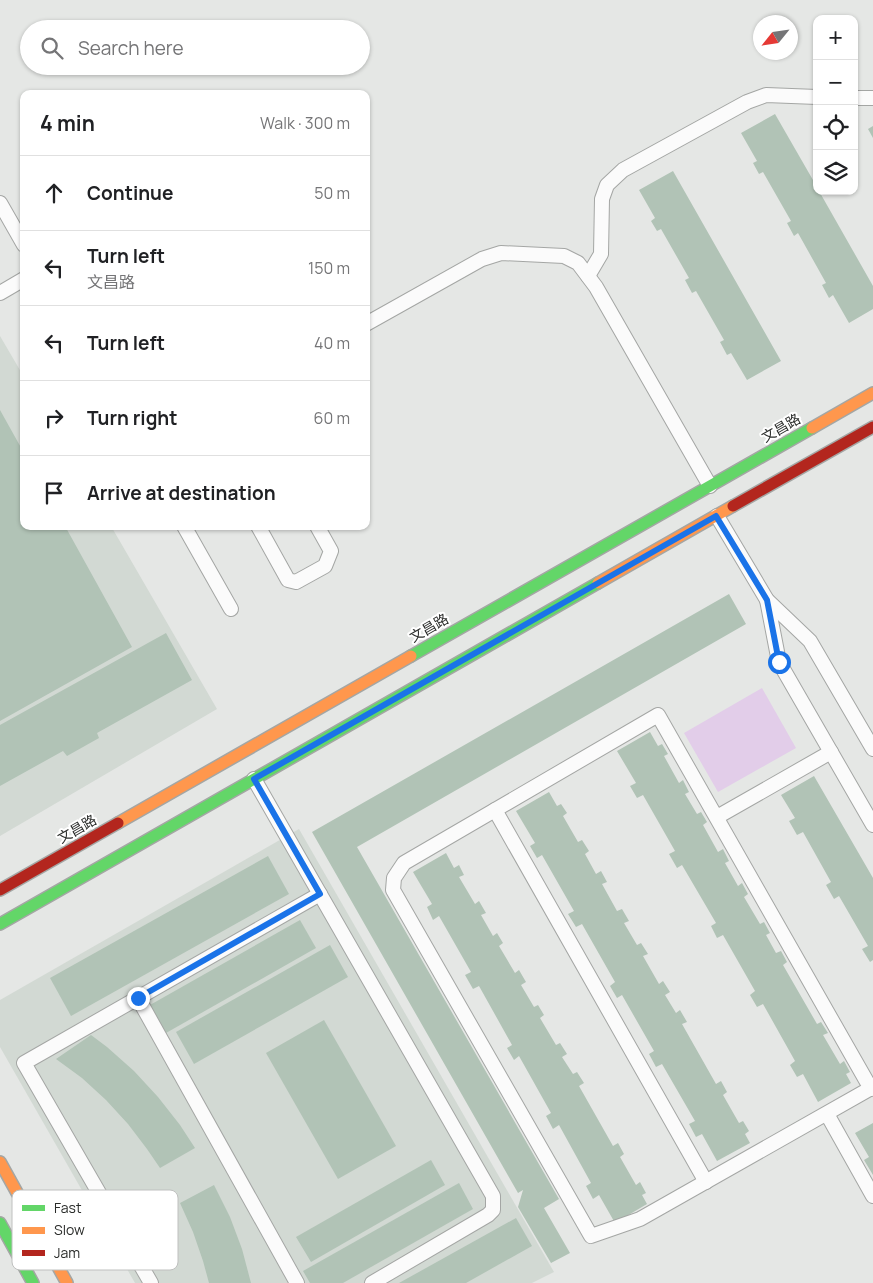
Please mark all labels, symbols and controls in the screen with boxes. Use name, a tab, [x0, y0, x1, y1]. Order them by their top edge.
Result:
north arrow	[753, 15, 798, 60]
map controls	[813, 15, 858, 195]
button: +	[813, 15, 858, 60]
search box	[20, 20, 370, 75]
icon: search	[38, 34, 66, 62]
text: Search here	[78, 35, 184, 61]
button: −	[813, 60, 858, 105]
button: locate	[813, 105, 858, 150]
text: 4 min	[40, 109, 95, 137]
text: Walk · 300 m	[260, 112, 350, 134]
button: layers	[813, 150, 858, 195]
icon: ahead	[40, 179, 68, 207]
text: Continue	[87, 180, 173, 206]
text: 50 m	[314, 182, 350, 204]
text: Turn left	[87, 243, 165, 269]
icon: left	[40, 254, 68, 282]
text: 150 m	[308, 257, 350, 279]
text: 文昌路	[87, 271, 135, 293]
icon: left	[40, 329, 68, 357]
text: Turn left	[87, 330, 165, 356]
text: 40 m	[314, 332, 350, 354]
icon: right	[40, 404, 68, 432]
text: Turn right	[87, 405, 177, 431]
text: 60 m	[314, 407, 350, 429]
street label: 文昌路	[758, 409, 804, 446]
icon: arrive	[40, 479, 68, 507]
text: Arrive at destination	[87, 480, 276, 506]
street label: 文昌路	[406, 609, 452, 646]
route start	[768, 651, 791, 674]
street label: 文昌路	[54, 810, 100, 847]
route end	[127, 987, 150, 1010]
legend	[12, 1190, 178, 1270]
text: Fast	[54, 1198, 82, 1217]
text: Slow	[54, 1220, 85, 1239]
text: Jam	[54, 1243, 80, 1262]

